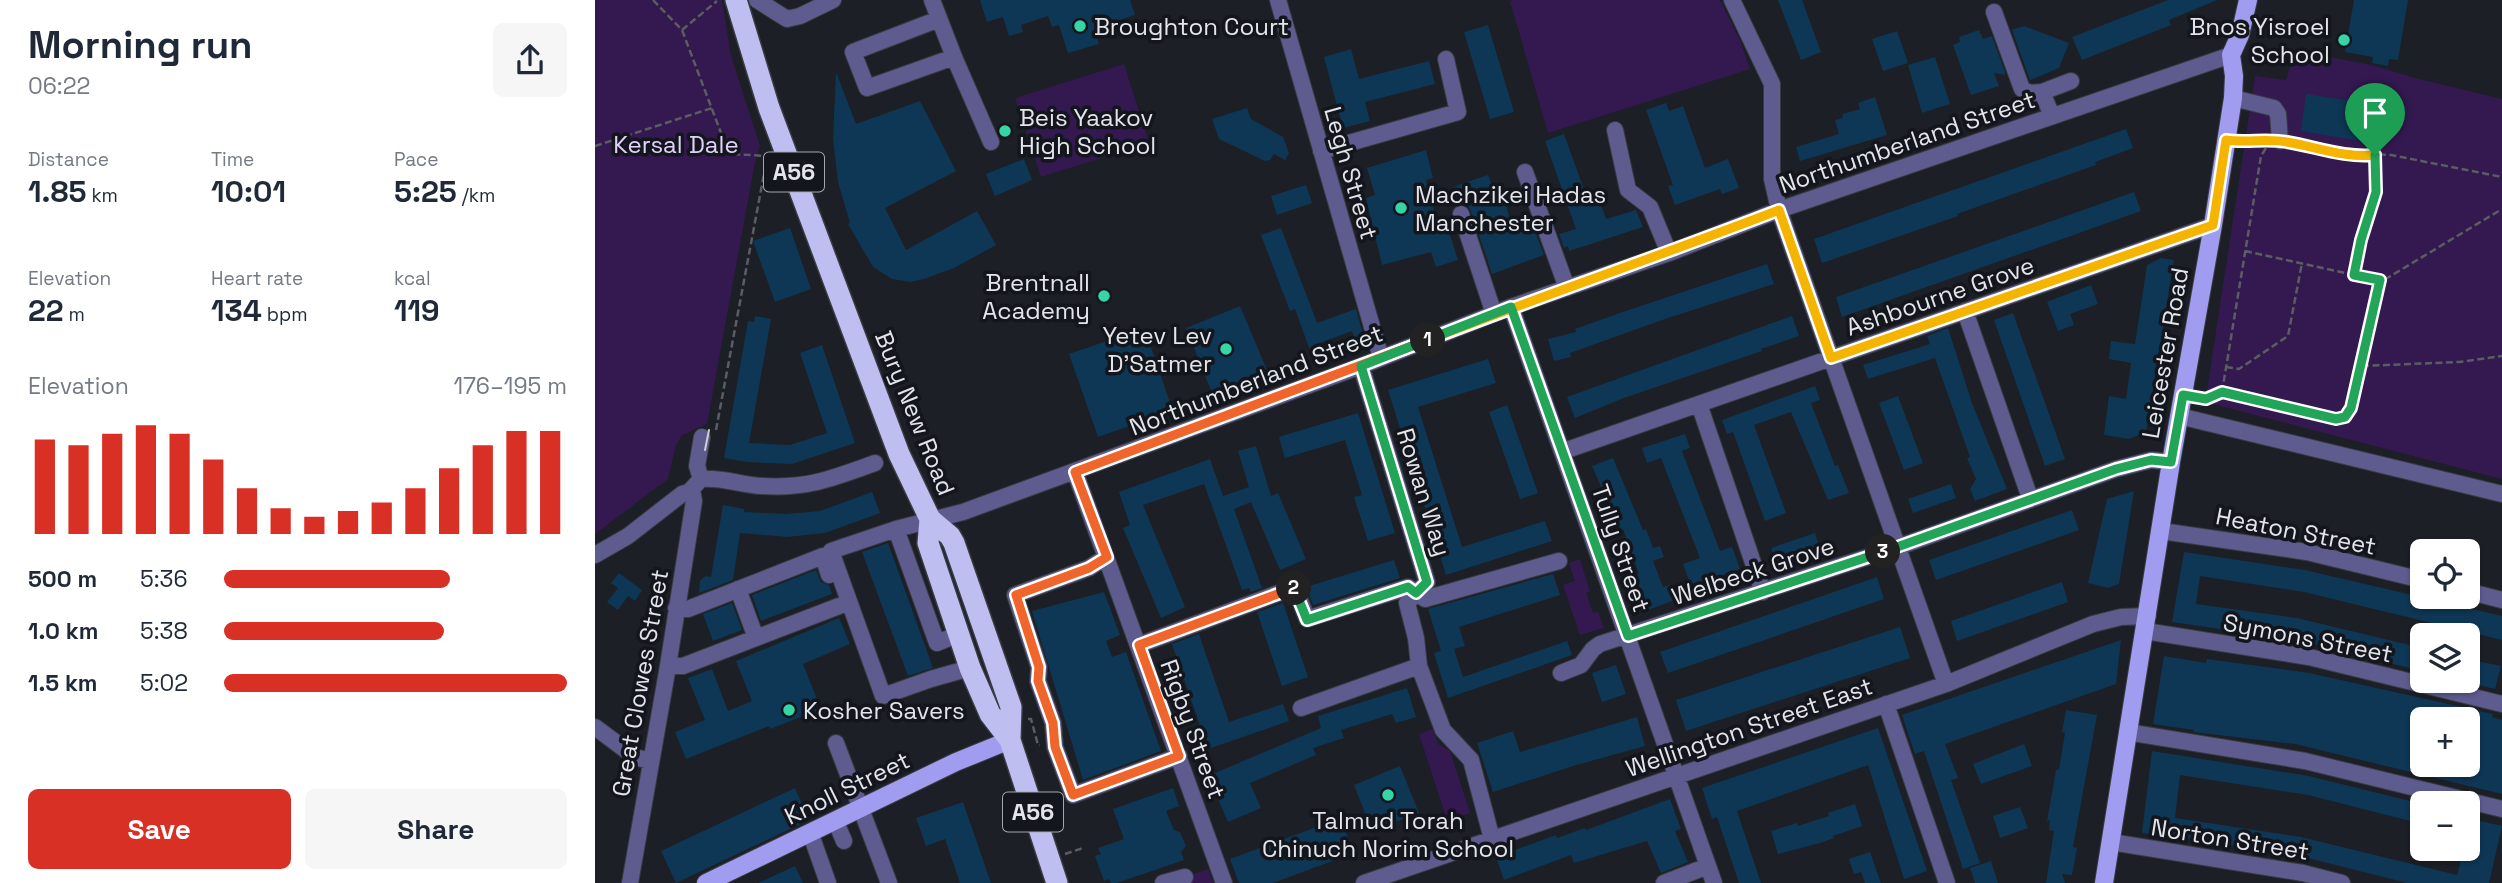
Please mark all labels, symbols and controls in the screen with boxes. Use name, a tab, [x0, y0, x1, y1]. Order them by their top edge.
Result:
place label: Broughton Court	[1094, 11, 1289, 42]
place label: Bnos Yisroel School	[2189, 11, 2330, 70]
marker: Broughton Court	[1072, 18, 1088, 34]
text: Morning run	[28, 21, 253, 69]
button: share	[493, 23, 567, 97]
marker: Bnos Yisroel School	[2336, 32, 2352, 48]
text: 06:22	[28, 71, 90, 101]
pin	[2345, 83, 2405, 155]
street label: Northumberland Street	[1775, 84, 2039, 200]
icon: arrive	[2356, 94, 2394, 132]
place label: Beis Yaakov High School	[1019, 102, 1156, 161]
street label: Legh Street	[1317, 103, 1385, 243]
marker: Beis Yaakov High School	[997, 123, 1013, 139]
park label: Kersal Dale	[613, 129, 739, 160]
text: Distance	[28, 147, 109, 172]
text: Time	[211, 147, 254, 172]
text: Pace	[394, 147, 438, 172]
road number: A56	[764, 153, 824, 192]
text: 1.85	[28, 172, 87, 211]
text: 10:01	[211, 172, 286, 211]
text: 5:25	[394, 172, 457, 211]
place label: Machzikei Hadas Manchester	[1415, 179, 1606, 238]
text: km	[87, 183, 118, 208]
text: /km	[457, 183, 495, 208]
marker: Machzikei Hadas Manchester	[1393, 200, 1409, 216]
street label: Ashbourne Grove	[1842, 249, 2038, 343]
street label: Leicester Road	[2135, 265, 2195, 441]
text: Elevation	[28, 266, 111, 291]
text: Heart rate	[211, 266, 303, 291]
text: kcal	[394, 266, 431, 291]
place label: Brentnall Academy	[982, 267, 1090, 326]
marker: Brentnall Academy	[1096, 288, 1112, 304]
text: 22	[28, 291, 64, 330]
text: 134	[211, 291, 262, 330]
text: 119	[394, 291, 440, 330]
text: m	[64, 302, 85, 327]
text: bpm	[262, 302, 308, 327]
street label: Northumberland Street	[1125, 317, 1387, 443]
place label: Yetev Lev D'Satmer	[1103, 320, 1212, 379]
pin: 1	[1411, 322, 1445, 358]
street label: Bury New Road	[868, 326, 962, 500]
text: 1	[1423, 327, 1432, 352]
marker: Yetev Lev D'Satmer	[1218, 341, 1234, 357]
text: Elevation	[28, 371, 129, 401]
text: 176–195 m	[453, 371, 567, 401]
street label: Rowan Way	[1390, 424, 1458, 560]
street label: Tully Street	[1585, 480, 1657, 616]
street label: Heaton Street	[2213, 500, 2379, 562]
street label: Welbeck Grove	[1668, 530, 1838, 612]
pin: 3	[1865, 534, 1901, 570]
text: 3	[1877, 539, 1888, 564]
map controls	[2410, 539, 2480, 861]
button: locate	[2410, 539, 2480, 609]
text: 500 m	[28, 564, 97, 594]
text: 5:36	[140, 564, 188, 594]
street label: Great Clowes Street	[605, 567, 675, 799]
pin: 2	[1277, 570, 1311, 606]
text: 2	[1288, 575, 1299, 600]
street label: Symons Street	[2221, 606, 2395, 670]
text: 1.0 km	[28, 616, 98, 646]
text: 5:38	[140, 616, 188, 646]
button: layers	[2410, 623, 2480, 693]
street label: Rigby Street	[1153, 655, 1233, 803]
text: 1.5 km	[28, 668, 98, 698]
text: 5:02	[140, 668, 188, 698]
street label: Wellington Street East	[1621, 670, 1877, 784]
place label: Kosher Savers	[803, 695, 965, 726]
marker: Kosher Savers	[781, 702, 797, 718]
button: +	[2410, 707, 2480, 777]
street label: Knoll Street	[779, 744, 915, 832]
marker: Talmud Torah Chinuch Norim School	[1380, 787, 1396, 803]
button: Save	[28, 789, 291, 869]
button: Share	[305, 789, 567, 869]
button: −	[2410, 791, 2480, 861]
road number: A56	[1003, 792, 1063, 832]
place label: Talmud Torah Chinuch Norim School	[1262, 805, 1514, 864]
street label: Norton Street	[2149, 811, 2311, 867]

